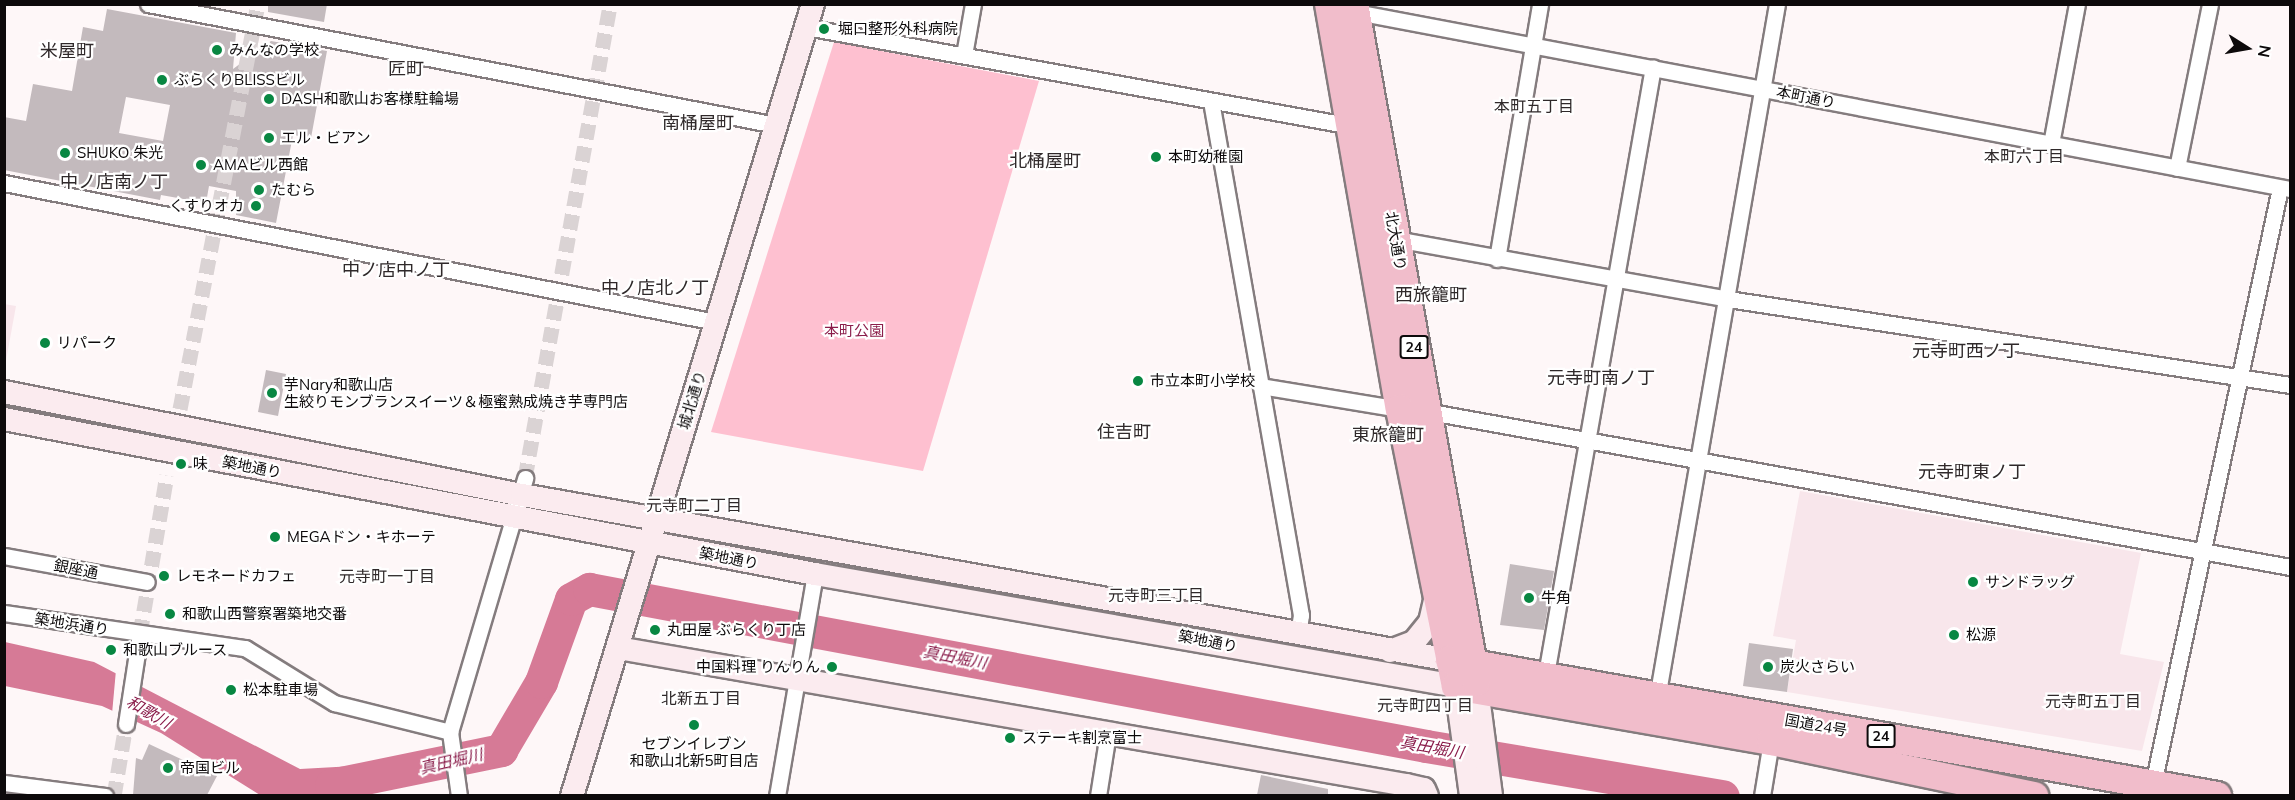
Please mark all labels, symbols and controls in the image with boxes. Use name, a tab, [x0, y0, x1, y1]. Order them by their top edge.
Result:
north arrow	[2217, 18, 2277, 78]
marker: 堀口整形外科病院	[815, 20, 833, 38]
place label: 堀口整形外科病院	[838, 20, 958, 38]
district label: 米屋町	[40, 40, 94, 62]
place label: みんなの学校	[229, 41, 319, 59]
marker: みんなの学校	[210, 43, 224, 57]
text: N	[2254, 44, 2276, 59]
district label: 匠町	[388, 58, 424, 80]
place label: ぶらくりBLISSビル	[174, 71, 305, 89]
marker: ぶらくりBLISSビル	[155, 73, 169, 87]
street label: 本町通り	[1775, 82, 1837, 112]
place label: DASH和歌山お客様駐輪場	[281, 90, 459, 108]
marker: DASH和歌山お客様駐輪場	[262, 92, 276, 106]
district label: 本町五丁目	[1494, 96, 1574, 116]
district label: 南桶屋町	[662, 112, 734, 134]
place label: エル・ビアン	[281, 129, 371, 147]
marker: エル・ビアン	[262, 131, 276, 145]
place label: SHUKO 朱光	[77, 144, 163, 162]
marker: SHUKO 朱光	[58, 146, 72, 160]
district label: 本町六丁目	[1984, 146, 2064, 166]
place label: 本町幼稚園	[1168, 148, 1243, 166]
district label: 北桶屋町	[1009, 150, 1081, 172]
marker: 本町幼稚園	[1149, 150, 1163, 164]
place label: AMAビル西館	[213, 156, 308, 174]
marker: AMAビル西館	[194, 158, 208, 172]
district label: 中ノ店南ノ丁	[60, 171, 168, 193]
place label: たむら	[271, 181, 316, 199]
marker: たむら	[252, 183, 266, 197]
place label: くすりオカ	[169, 197, 244, 215]
marker: くすりオカ	[249, 199, 263, 213]
street label: 北大通り	[1382, 210, 1410, 272]
district label: 中ノ店中ノ丁	[342, 259, 450, 281]
district label: 中ノ店北ノ丁	[601, 277, 709, 299]
district label: 西旅籠町	[1395, 284, 1467, 306]
park label: 本町公園	[824, 322, 884, 340]
place label: リパーク	[57, 334, 117, 352]
marker: リパーク	[38, 336, 52, 350]
road number: 24	[1399, 336, 1429, 358]
district label: 元寺町西ノ丁	[1912, 340, 2020, 362]
district label: 元寺町南ノ丁	[1547, 367, 1655, 389]
street label: 城北通り	[675, 369, 709, 431]
place label: 市立本町小学校	[1150, 372, 1255, 390]
marker: 市立本町小学校	[1131, 374, 1145, 388]
place label: 芋Nary和歌山店 生絞りモンブランスイーツ＆極蜜熟成焼き芋専門店	[284, 375, 629, 410]
marker: 芋Nary和歌山店 生絞りモンブランスイーツ＆極蜜熟成焼き芋専門店	[265, 386, 279, 400]
district label: 住吉町	[1097, 421, 1151, 443]
district label: 東旅籠町	[1352, 424, 1424, 446]
street label: 築地通り	[221, 452, 283, 482]
place label: 味	[193, 455, 208, 473]
marker: 味	[174, 457, 188, 471]
district label: 元寺町東ノ丁	[1918, 461, 2026, 483]
district label: 元寺町二丁目	[646, 495, 742, 515]
place label: MEGAドン・キホーテ	[287, 528, 436, 546]
marker: MEGAドン・キホーテ	[268, 530, 282, 544]
street label: 築地通り	[698, 543, 760, 573]
street label: 銀座通	[52, 556, 100, 582]
district label: 元寺町一丁目	[339, 566, 435, 586]
place label: レモネードカフェ	[176, 567, 296, 585]
marker: レモネードカフェ	[157, 569, 171, 583]
place label: サンドラッグ	[1985, 573, 2075, 591]
marker: サンドラッグ	[1966, 575, 1980, 589]
district label: 元寺町三丁目	[1108, 585, 1204, 605]
place label: 牛角	[1541, 589, 1571, 607]
marker: 牛角	[1522, 591, 1536, 605]
place label: 和歌山西警察署築地交番	[182, 605, 347, 623]
marker: 和歌山西警察署築地交番	[163, 607, 177, 621]
street label: 築地浜通り	[34, 609, 110, 639]
place label: 丸田屋 ぶらくり丁店	[667, 621, 806, 639]
marker: 丸田屋 ぶらくり丁店	[648, 623, 662, 637]
street label: 築地通り	[1177, 626, 1239, 656]
place label: 松源	[1966, 626, 1996, 644]
marker: 松源	[1947, 628, 1961, 642]
place label: 和歌山ブルース	[123, 641, 228, 659]
water label: 真田堀川	[922, 641, 988, 673]
marker: 和歌山ブルース	[104, 643, 118, 657]
place label: 中国料理 りんりん	[696, 658, 820, 676]
place label: 炭火さらい	[1780, 658, 1855, 676]
marker: 中国料理 りんりん	[825, 660, 839, 674]
marker: 炭火さらい	[1761, 660, 1775, 674]
place label: 松本駐車場	[243, 681, 318, 699]
marker: 松本駐車場	[224, 683, 238, 697]
district label: 北新五丁目	[661, 688, 741, 708]
district label: 元寺町五丁目	[2045, 691, 2141, 711]
water label: 和歌川	[123, 692, 175, 732]
district label: 元寺町四丁目	[1377, 695, 1473, 715]
street label: 国道24号	[1783, 711, 1849, 739]
marker: セブンイレブン 和歌山北新5町目店	[687, 718, 701, 732]
road number: 24	[1866, 725, 1896, 747]
place label: ステーキ割烹富士	[1022, 729, 1142, 747]
marker: ステーキ割烹富士	[1003, 731, 1017, 745]
water label: 真田堀川	[1399, 732, 1465, 762]
place label: セブンイレブン 和歌山北新5町目店	[630, 734, 758, 769]
water label: 真田堀川	[418, 744, 484, 778]
place label: 帝国ビル	[180, 759, 240, 777]
marker: 帝国ビル	[161, 761, 175, 775]

